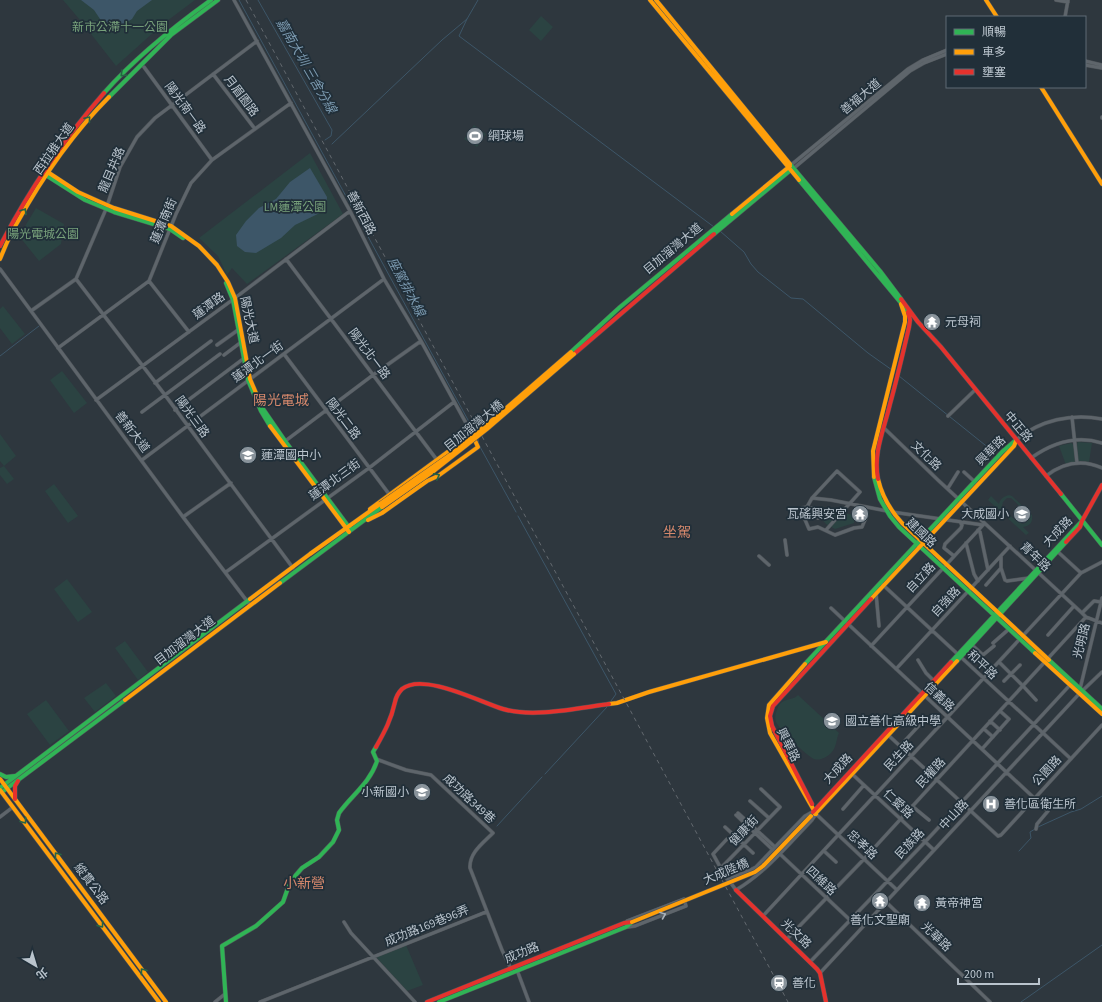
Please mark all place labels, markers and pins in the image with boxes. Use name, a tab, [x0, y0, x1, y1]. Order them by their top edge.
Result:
sports icon: 網球場	[465, 126, 485, 146]
place label: 網球場	[488, 128, 524, 145]
temple icon: 元母祠	[922, 312, 942, 332]
place label: 元母祠	[945, 314, 981, 331]
school or university icon: 蓮潭國中小	[238, 445, 258, 465]
place label: 蓮潭國中小	[261, 447, 321, 464]
temple icon: 瓦磘興安宮	[850, 504, 870, 524]
school or university icon: 大成國小	[1012, 504, 1032, 524]
place label: 瓦磘興安宮	[787, 506, 847, 523]
place label: 大成國小	[961, 506, 1009, 523]
school or university icon: 國立善化高級中學	[822, 711, 842, 731]
place label: 國立善化高級中學	[845, 713, 941, 730]
school or university icon: 小新國小	[412, 782, 432, 802]
place label: 小新國小	[361, 784, 409, 801]
hospital icon: 善化區衛生所	[981, 794, 1001, 814]
place label: 善化區衛生所	[1004, 796, 1076, 813]
temple icon: 善化文聖廟	[870, 891, 890, 911]
temple icon: 黃帝神宮	[912, 893, 932, 913]
place label: 黃帝神宮	[935, 895, 983, 912]
place label: 善化文聖廟	[850, 912, 910, 929]
station icon: 善化	[769, 973, 789, 993]
place label: 善化	[792, 975, 816, 992]

